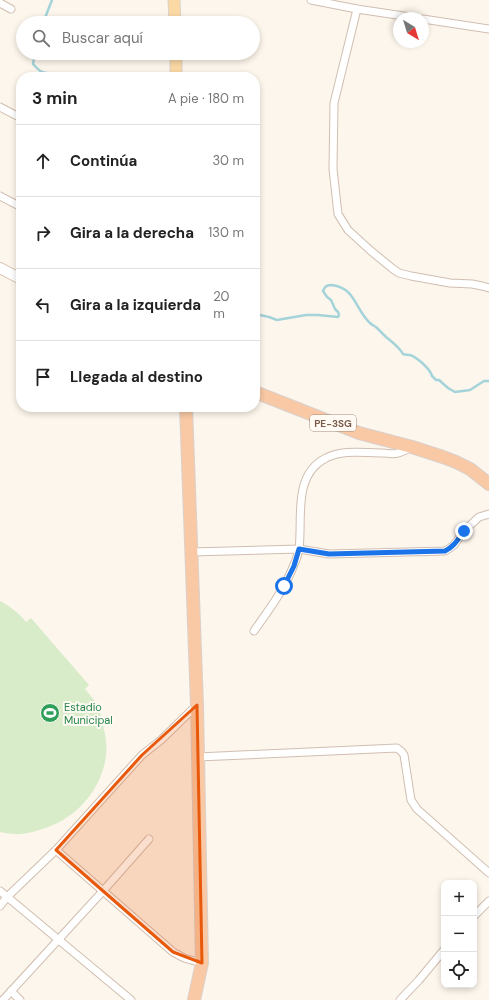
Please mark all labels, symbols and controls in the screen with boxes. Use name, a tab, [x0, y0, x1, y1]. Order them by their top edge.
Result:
north arrow	[393, 12, 429, 48]
search box	[16, 16, 260, 60]
icon: search	[30, 27, 52, 49]
text: Buscar aquí	[62, 28, 143, 48]
text: 3 min	[32, 87, 77, 109]
text: A pie · 180 m	[168, 90, 244, 107]
icon: ahead	[32, 150, 54, 172]
text: Continúa	[70, 151, 137, 171]
text: 30 m	[212, 152, 244, 169]
icon: right	[32, 222, 54, 244]
text: Gira a la derecha	[70, 223, 194, 243]
text: 130 m	[208, 224, 244, 241]
text: 20 m	[213, 288, 229, 322]
icon: left	[32, 294, 54, 316]
text: Gira a la izquierda	[70, 295, 201, 315]
icon: arrive	[32, 366, 54, 388]
text: Llegada al destino	[70, 367, 203, 387]
road number: PE-3SG	[310, 415, 356, 431]
route end	[455, 522, 473, 540]
route start	[275, 577, 293, 595]
place label: Estadio Municipal	[64, 700, 113, 727]
sports icon: Estadio Municipal	[39, 702, 61, 724]
map controls	[441, 880, 477, 988]
button: +	[441, 880, 477, 916]
button: −	[441, 916, 477, 952]
button: locate	[441, 952, 477, 988]

